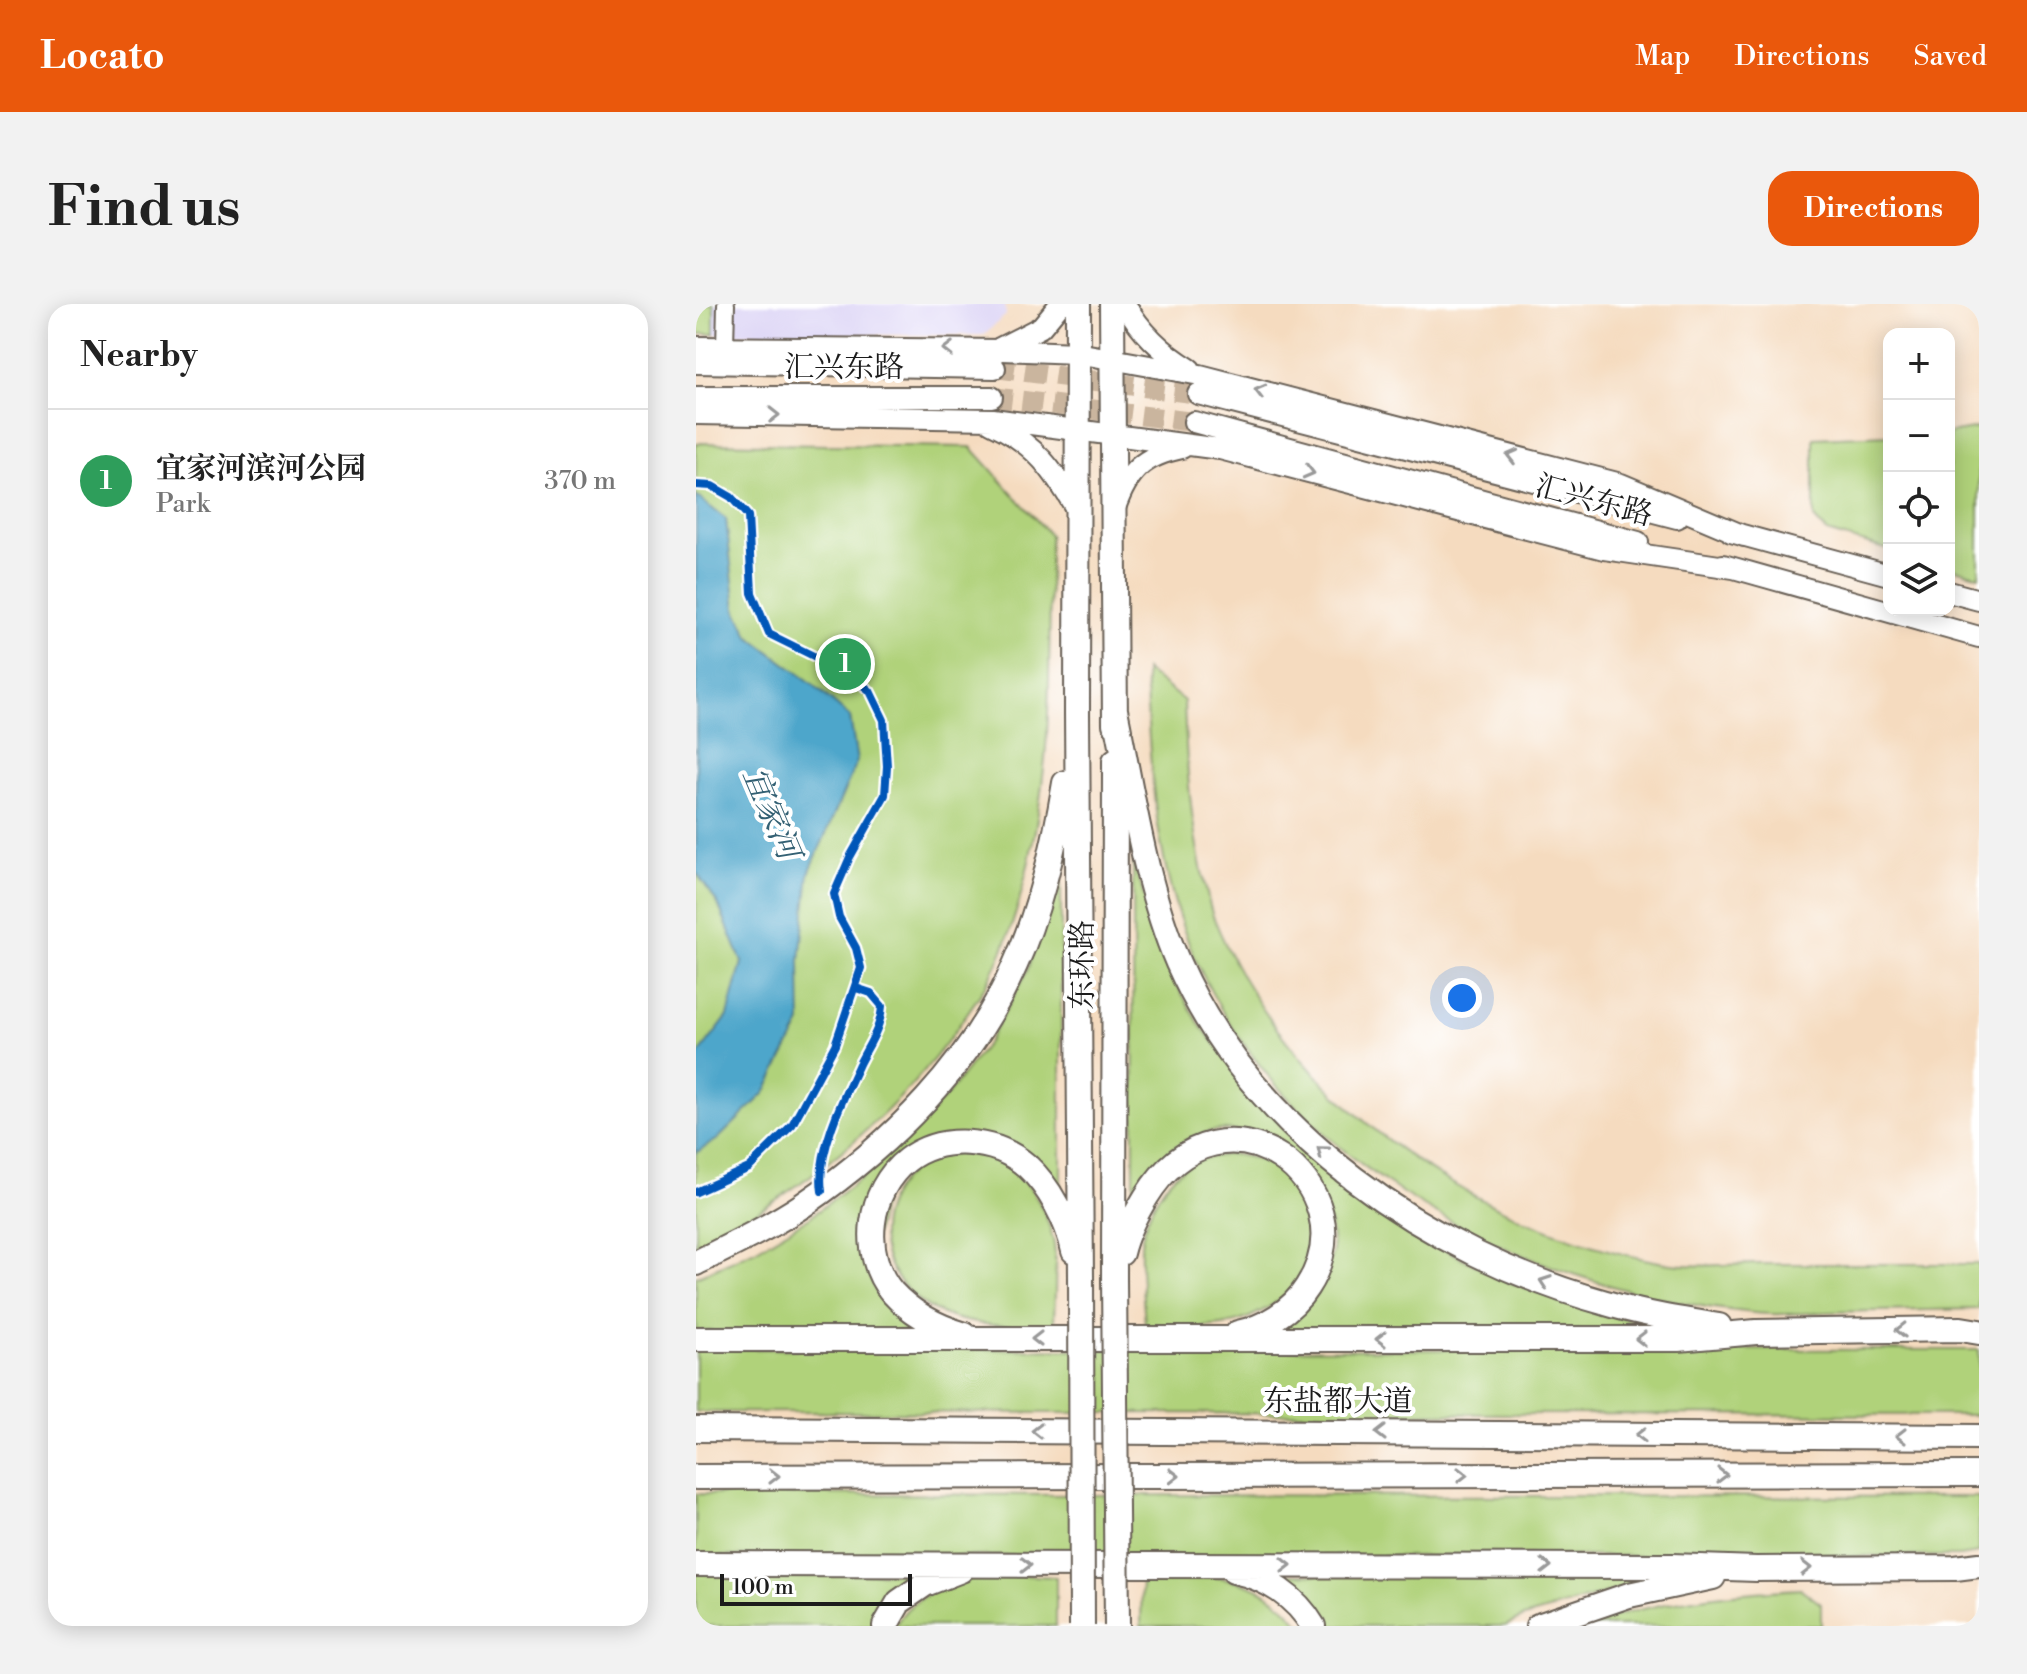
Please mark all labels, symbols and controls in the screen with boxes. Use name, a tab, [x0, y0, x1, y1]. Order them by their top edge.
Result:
text: Locato	[40, 33, 165, 80]
text: Map	[1635, 39, 1690, 74]
text: Directions	[1734, 39, 1869, 74]
text: Saved	[1913, 39, 1987, 74]
button: Directions	[1768, 171, 1979, 246]
text: Find us	[48, 173, 241, 243]
map controls	[1883, 328, 1955, 616]
button: +	[1883, 328, 1955, 400]
text: Nearby	[80, 335, 198, 377]
one-way arrow	[941, 341, 954, 358]
street label: 汇兴东路	[784, 349, 904, 387]
one-way arrow	[1253, 383, 1267, 400]
button: −	[1883, 400, 1955, 472]
one-way arrow	[768, 406, 781, 424]
one-way arrow	[1505, 448, 1519, 465]
text: 宜家河滨河公园	[156, 450, 366, 488]
one-way arrow	[1302, 463, 1315, 480]
text: 1	[100, 465, 112, 497]
text: 370 m	[544, 465, 616, 497]
street label: 汇兴东路	[1531, 467, 1657, 535]
button: locate	[1883, 472, 1955, 544]
text: Park	[156, 488, 210, 520]
button: layers	[1883, 544, 1955, 616]
pin: 1	[819, 634, 871, 694]
water label: 宜家河	[734, 761, 810, 870]
street label: 东环路	[1064, 920, 1102, 1010]
your location	[1442, 978, 1482, 1018]
one-way arrow	[1317, 1146, 1331, 1161]
one-way arrow	[1539, 1276, 1553, 1292]
one-way arrow	[1894, 1321, 1907, 1339]
one-way arrow	[1030, 1330, 1043, 1348]
one-way arrow	[1374, 1330, 1387, 1348]
one-way arrow	[1634, 1330, 1647, 1348]
street label: 东盐都大道	[1263, 1383, 1413, 1421]
one-way arrow	[1030, 1422, 1043, 1440]
one-way arrow	[1374, 1424, 1387, 1442]
one-way arrow	[1634, 1426, 1647, 1443]
one-way arrow	[1894, 1427, 1907, 1445]
one-way arrow	[1456, 1466, 1469, 1484]
one-way arrow	[1716, 1466, 1729, 1484]
one-way arrow	[768, 1467, 781, 1485]
one-way arrow	[1168, 1467, 1181, 1485]
one-way arrow	[1020, 1556, 1033, 1574]
one-way arrow	[1280, 1556, 1293, 1574]
one-way arrow	[1540, 1557, 1553, 1575]
one-way arrow	[1800, 1559, 1813, 1577]
scale bar	[720, 1570, 912, 1606]
text: 100 m	[732, 1574, 794, 1601]

